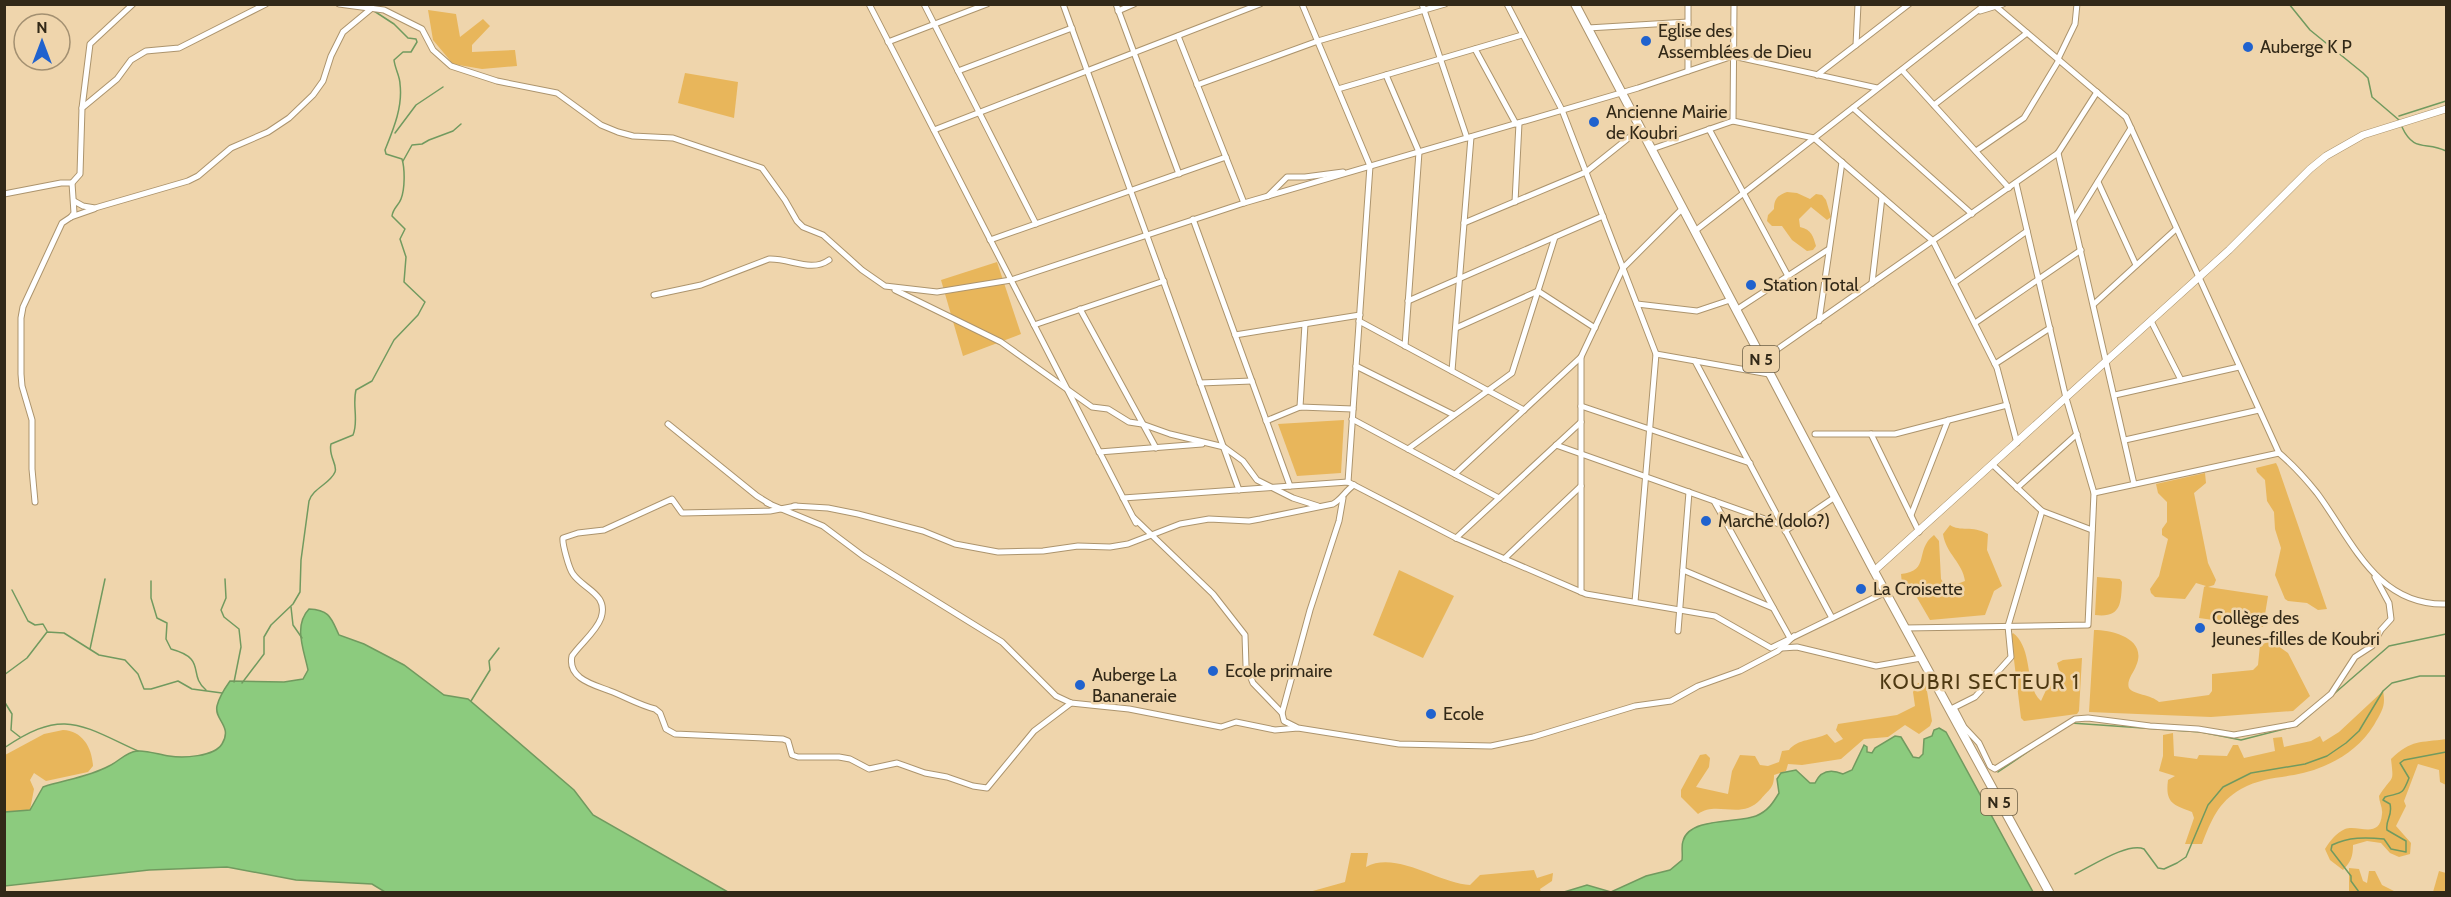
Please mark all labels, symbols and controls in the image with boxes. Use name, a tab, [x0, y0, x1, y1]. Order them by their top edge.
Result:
north arrow	[12, 12, 72, 72]
text: N	[36, 18, 48, 37]
place label: Eglise des Assemblées de Dieu	[1658, 20, 1812, 63]
marker: Eglise des Assemblées de Dieu	[1639, 34, 1653, 48]
place label: Auberge K P	[2260, 36, 2352, 58]
marker: Auberge K P	[2241, 40, 2255, 54]
place label: Ancienne Mairie de Koubri	[1606, 101, 1727, 144]
marker: Ancienne Mairie de Koubri	[1587, 115, 1601, 129]
place label: Station Total	[1763, 274, 1859, 296]
marker: Station Total	[1744, 278, 1758, 292]
road number: N 5	[1743, 346, 1779, 372]
place label: Marché (dolo?)	[1718, 510, 1830, 532]
marker: Marché (dolo?)	[1699, 514, 1713, 528]
place label: La Croisette	[1873, 578, 1963, 600]
marker: La Croisette	[1854, 582, 1868, 596]
place label: Collège des Jeunes-filles de Koubri	[2211, 607, 2380, 650]
marker: Collège des Jeunes-filles de Koubri	[2193, 621, 2207, 635]
place label: Ecole primaire	[1225, 660, 1333, 682]
place label: Auberge La Bananeraie	[1092, 664, 1177, 707]
marker: Ecole primaire	[1206, 664, 1220, 678]
district label: KOUBRI SECTEUR 1	[1880, 669, 2080, 694]
marker: Auberge La Bananeraie	[1073, 678, 1087, 692]
place label: Ecole	[1443, 703, 1484, 725]
marker: Ecole	[1424, 707, 1438, 721]
road number: N 5	[1981, 789, 2017, 815]

